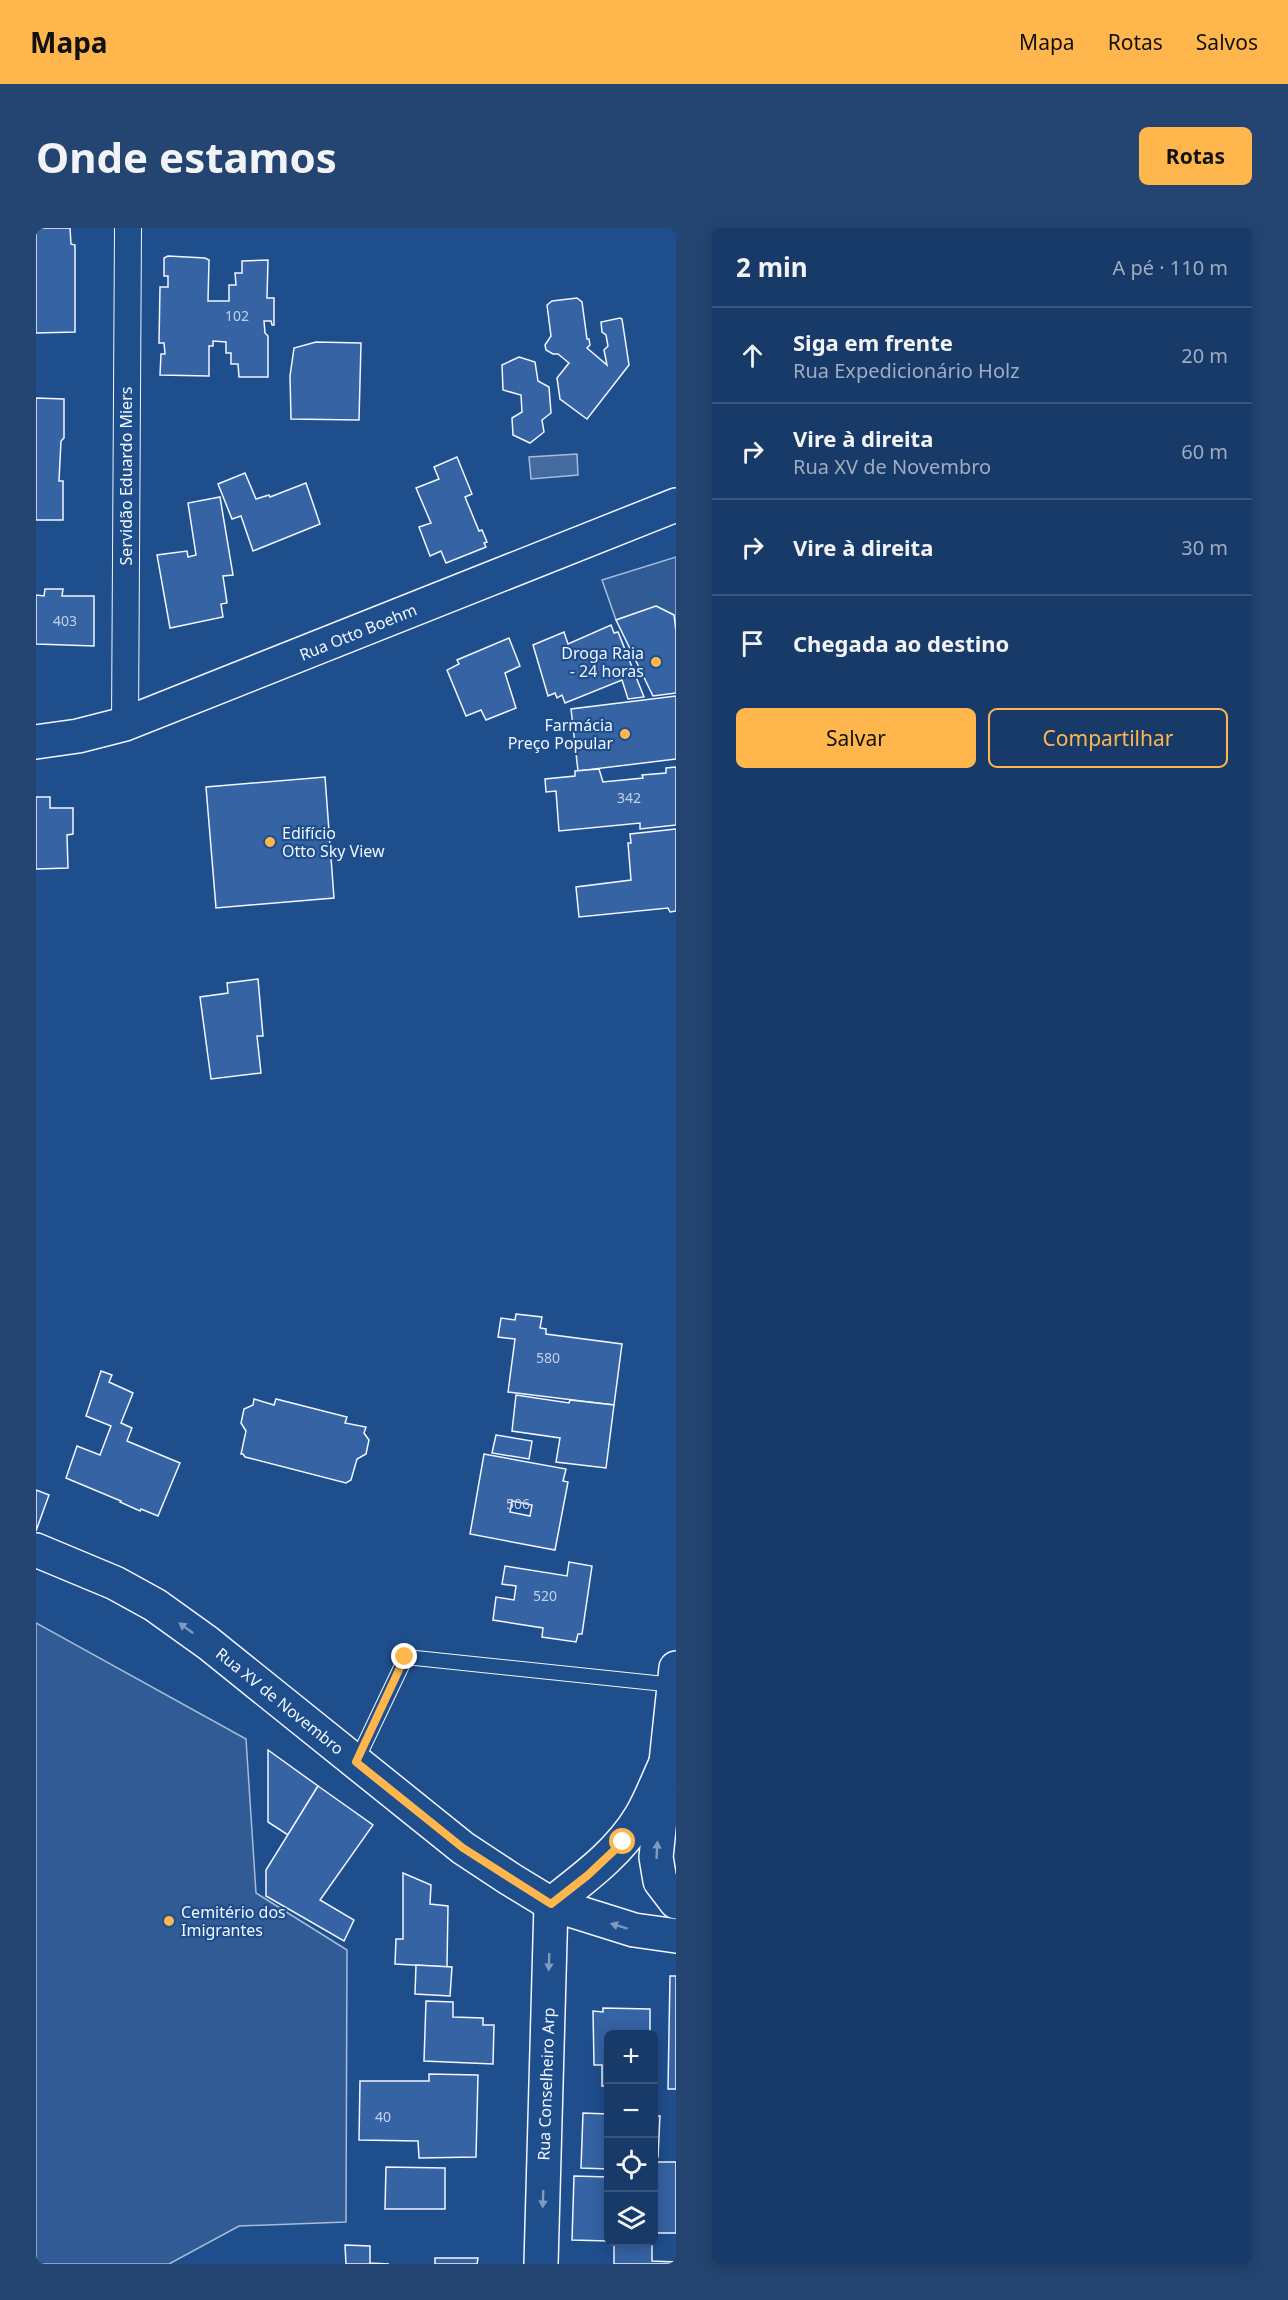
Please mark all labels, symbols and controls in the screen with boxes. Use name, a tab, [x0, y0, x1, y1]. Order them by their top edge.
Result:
text: Mapa	[30, 23, 108, 61]
text: Mapa	[1019, 28, 1075, 56]
text: Rotas	[1108, 28, 1163, 56]
text: Salvos	[1196, 28, 1258, 56]
button: Rotas	[1139, 127, 1252, 185]
text: Onde estamos	[36, 128, 337, 185]
text: 2 min	[736, 249, 808, 285]
text: A pé · 110 m	[1112, 254, 1228, 281]
house number: 102	[225, 306, 249, 325]
text: Siga em frente	[793, 327, 953, 357]
icon: ahead	[736, 339, 769, 372]
text: 20 m	[1181, 342, 1228, 369]
text: Rua Expedicionário Holz	[793, 357, 1020, 384]
street label: Servidão Eduardo Miers	[115, 387, 137, 565]
text: Vire à direita	[793, 423, 933, 453]
icon: right	[736, 435, 769, 468]
text: 60 m	[1181, 438, 1228, 465]
text: Rua XV de Novembro	[793, 453, 991, 480]
icon: right	[736, 531, 769, 564]
text: Vire à direita	[793, 532, 933, 562]
text: 30 m	[1181, 534, 1228, 561]
street label: Rua Otto Boehm	[296, 598, 420, 666]
house number: 403	[53, 611, 77, 630]
icon: arrive	[736, 627, 769, 660]
text: Chegada ao destino	[793, 628, 1009, 658]
place label: Droga Raia - 24 horas	[561, 642, 644, 682]
marker: Droga Raia - 24 horas	[649, 655, 663, 669]
button: Salvar	[736, 708, 976, 768]
button: Compartilhar	[988, 708, 1228, 768]
place label: Farmácia Preço Popular	[508, 714, 613, 754]
marker: Farmácia Preço Popular	[618, 727, 632, 741]
house number: 342	[617, 788, 641, 807]
place label: Edifício Otto Sky View	[282, 822, 385, 862]
marker: Edifício Otto Sky View	[263, 835, 277, 849]
house number: 580	[536, 1348, 560, 1367]
house number: 506	[506, 1494, 530, 1513]
house number: 520	[533, 1586, 557, 1605]
one-way arrow	[179, 1622, 195, 1634]
street label: Rua XV de Novembro	[211, 1643, 349, 1759]
route end	[391, 1643, 417, 1669]
route start	[609, 1828, 635, 1854]
one-way arrow	[652, 1840, 662, 1859]
place label: Cemitério dos Imigrantes	[181, 1901, 286, 1941]
marker: Cemitério dos Imigrantes	[162, 1914, 176, 1928]
one-way arrow	[610, 1921, 628, 1930]
one-way arrow	[545, 1953, 554, 1972]
street label: Rua Conselheiro Arp	[532, 2007, 560, 2161]
map controls	[604, 2030, 658, 2246]
button: +	[604, 2030, 658, 2084]
button: −	[604, 2084, 658, 2138]
house number: 40	[375, 2107, 391, 2126]
button: locate	[604, 2138, 658, 2192]
one-way arrow	[538, 2190, 548, 2209]
button: layers	[604, 2192, 658, 2246]

